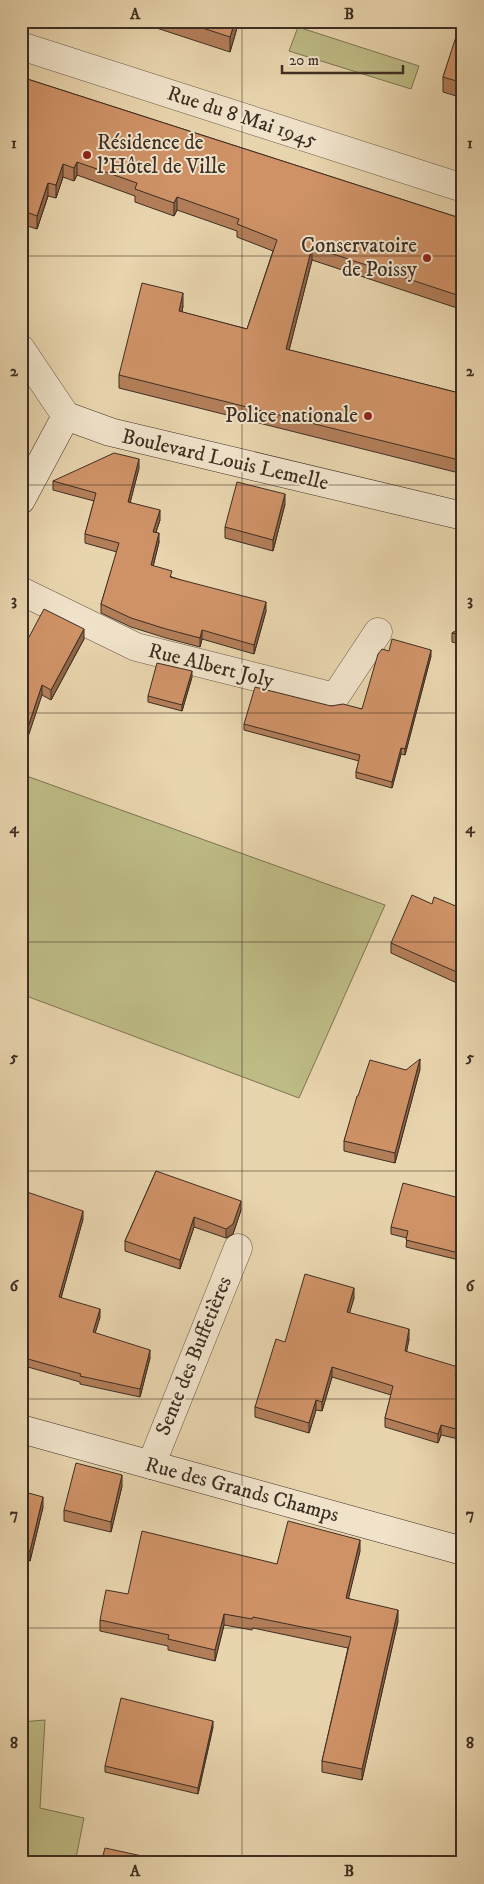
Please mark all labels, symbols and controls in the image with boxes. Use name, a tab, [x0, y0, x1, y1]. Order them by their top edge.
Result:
text: A	[129, 4, 141, 24]
text: B	[344, 4, 354, 24]
scale bar	[282, 42, 403, 74]
text: 20 m	[289, 51, 319, 70]
street label: Rue du 8 Mai 1945	[164, 81, 320, 153]
place label: Résidence de l'Hôtel de Ville	[97, 130, 226, 180]
text: 1	[11, 133, 17, 153]
text: 1	[467, 133, 473, 153]
marker: Résidence de l'Hôtel de Ville	[81, 149, 93, 161]
place label: Conservatoire de Poissy	[301, 233, 418, 283]
marker: Conservatoire de Poissy	[421, 252, 433, 264]
text: 2	[10, 361, 19, 381]
text: 2	[466, 361, 475, 381]
place label: Police nationale	[225, 403, 358, 429]
marker: Police nationale	[362, 410, 374, 422]
street label: Boulevard Louis Lemelle	[119, 424, 331, 497]
text: 3	[11, 590, 17, 610]
text: 3	[467, 590, 473, 610]
street label: Rue Albert Joly	[145, 638, 278, 694]
text: 4	[8, 818, 19, 838]
text: 4	[464, 818, 475, 838]
text: 5	[9, 1047, 18, 1067]
text: 5	[465, 1047, 474, 1067]
street label: Sente des Buffetières	[150, 1273, 238, 1439]
text: 6	[10, 1276, 20, 1296]
text: 6	[466, 1276, 476, 1296]
street label: Rue des Grands Champs	[142, 1452, 342, 1528]
text: 7	[10, 1504, 18, 1524]
text: 7	[466, 1504, 474, 1524]
text: 8	[10, 1733, 18, 1753]
text: 8	[466, 1733, 474, 1753]
text: A	[129, 1861, 141, 1881]
text: B	[344, 1861, 354, 1881]

